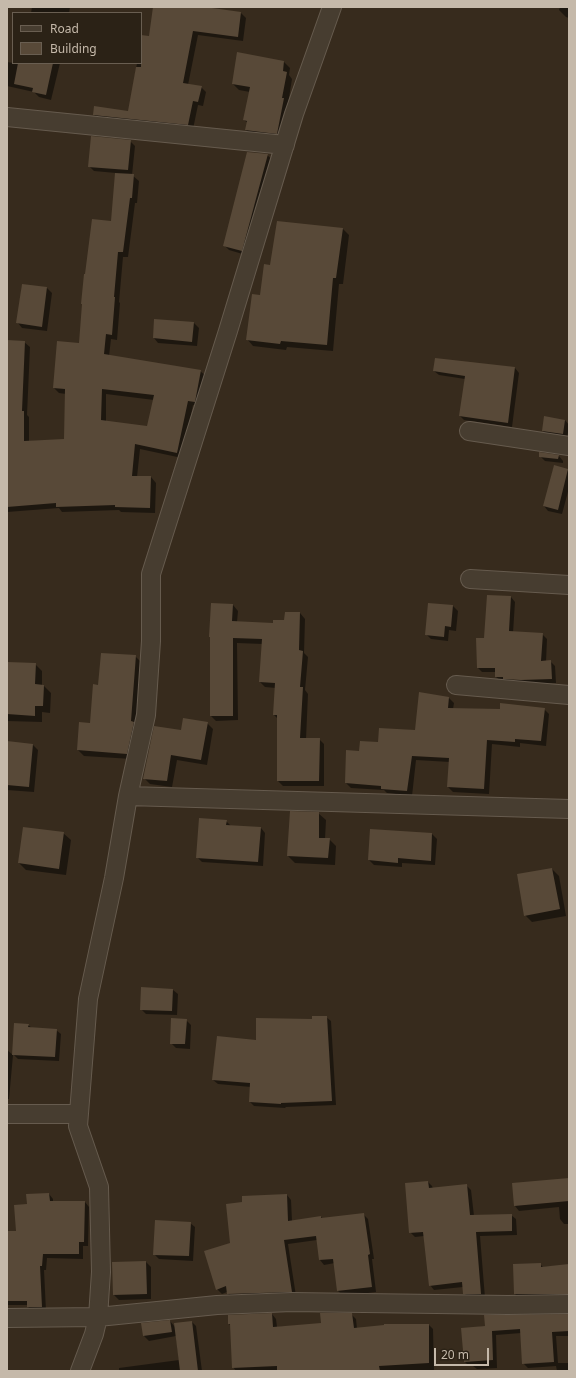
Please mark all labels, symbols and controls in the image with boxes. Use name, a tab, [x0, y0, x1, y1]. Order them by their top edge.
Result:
legend	[12, 12, 142, 64]
text: Road	[50, 20, 79, 37]
text: Building	[50, 40, 97, 57]
scale bar	[436, 1340, 491, 1366]
text: 20 m	[441, 1346, 469, 1363]

